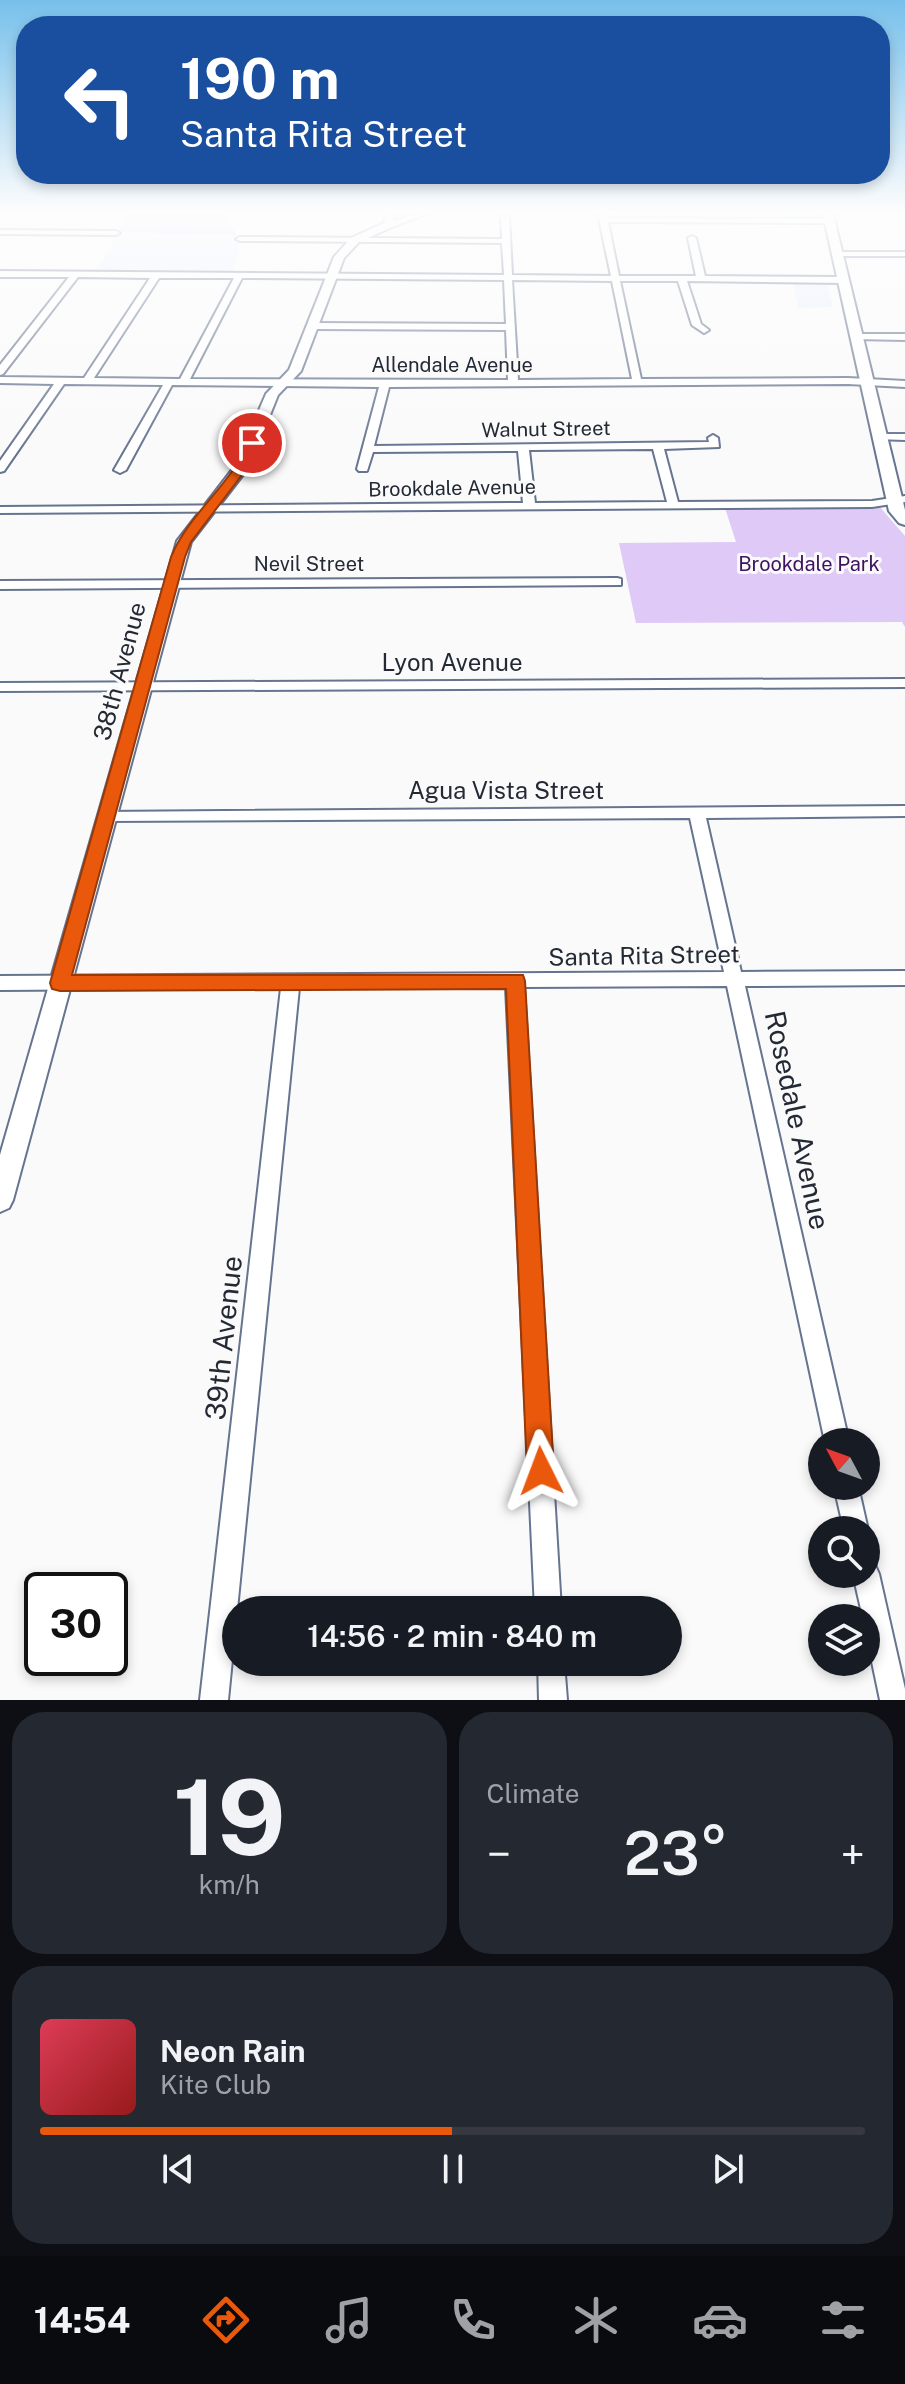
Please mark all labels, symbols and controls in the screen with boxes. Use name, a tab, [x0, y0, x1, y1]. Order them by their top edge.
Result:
text: 190 m	[180, 46, 340, 112]
icon: left	[48, 48, 152, 152]
text: Santa Rita Street	[180, 113, 467, 155]
street label: Allendale Avenue	[371, 353, 533, 377]
pin	[218, 409, 286, 477]
street label: Walnut Street	[481, 416, 611, 442]
icon: arrive	[230, 421, 274, 465]
street label: Brookdale Avenue	[368, 475, 536, 501]
street label: Nevil Street	[254, 552, 364, 576]
park label: Brookdale Park	[738, 552, 880, 576]
street label: 38th Avenue	[87, 599, 151, 743]
street label: Lyon Avenue	[381, 648, 523, 676]
street label: Agua Vista Street	[408, 776, 604, 804]
street label: Santa Rita Street	[548, 939, 740, 971]
street label: Rosedale Avenue	[759, 1008, 837, 1232]
street label: 39th Avenue	[198, 1254, 248, 1422]
north arrow	[808, 1428, 880, 1500]
map controls	[808, 1428, 880, 1676]
position arrow	[499, 1429, 583, 1513]
button: search	[808, 1516, 880, 1588]
speed limit sign: 30	[24, 1572, 128, 1676]
button: layers	[808, 1604, 880, 1676]
text: 14:56 · 2 min · 840 m	[307, 1618, 597, 1654]
text: 19	[173, 1756, 286, 1878]
text: Climate	[487, 1778, 580, 1809]
text: 23°	[624, 1818, 728, 1889]
text: −	[487, 1828, 511, 1880]
text: +	[841, 1828, 865, 1880]
text: km/h	[199, 1869, 260, 1900]
text: Neon Rain	[160, 2033, 306, 2069]
text: Kite Club	[160, 2069, 271, 2100]
icon: previous	[156, 2147, 200, 2191]
icon: pause	[431, 2147, 475, 2191]
icon: next	[706, 2147, 750, 2191]
icon: directions	[198, 2292, 254, 2348]
icon: music	[321, 2292, 377, 2348]
icon: phone	[445, 2292, 501, 2348]
icon: climate	[568, 2292, 624, 2348]
icon: car	[692, 2292, 748, 2348]
icon: filters	[815, 2292, 871, 2348]
text: 14:54	[34, 2299, 130, 2341]

